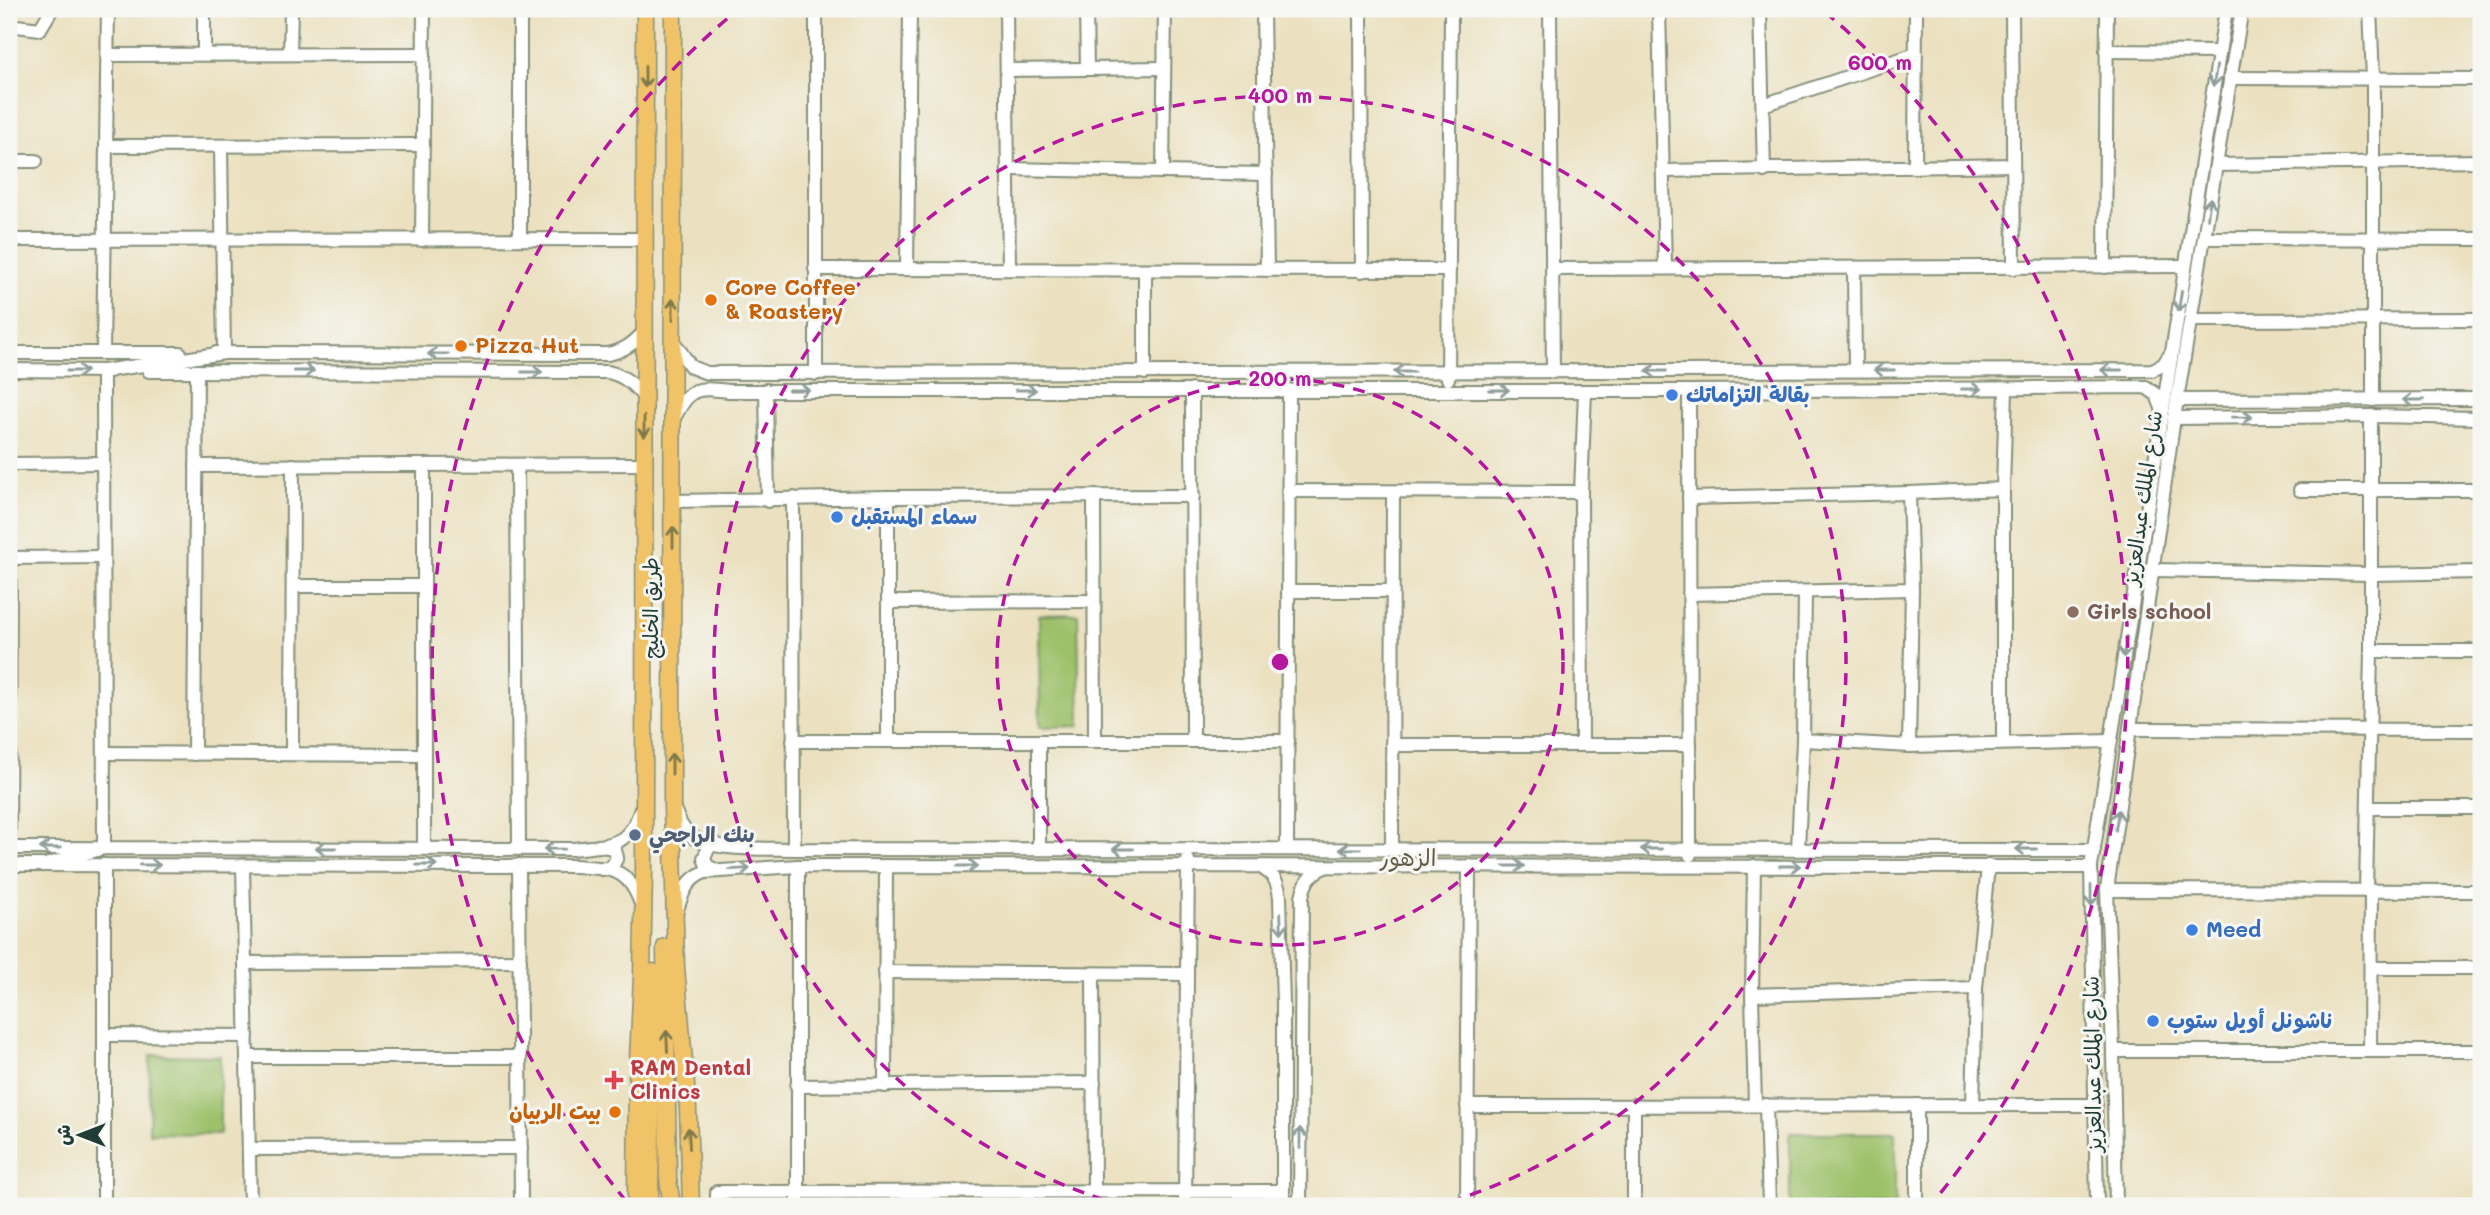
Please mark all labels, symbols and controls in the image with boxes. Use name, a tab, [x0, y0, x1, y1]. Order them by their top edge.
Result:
text: 600 m	[1848, 48, 1912, 75]
one-way arrow	[2208, 64, 2221, 87]
one-way arrow	[638, 65, 652, 88]
text: 400 m	[1248, 81, 1312, 108]
one-way arrow	[2203, 197, 2216, 220]
place label: Core Coffee & Roastery	[725, 273, 856, 325]
one-way arrow	[2173, 289, 2186, 312]
marker: Core Coffee & Roastery	[703, 292, 719, 308]
one-way arrow	[666, 298, 680, 321]
place label: Pizza Hut	[475, 331, 579, 358]
marker: Pizza Hut	[453, 338, 469, 354]
one-way arrow	[427, 347, 450, 361]
one-way arrow	[1872, 363, 1895, 377]
one-way arrow	[2100, 363, 2123, 377]
one-way arrow	[65, 364, 88, 378]
one-way arrow	[293, 364, 316, 378]
text: 200 m	[1249, 364, 1311, 391]
one-way arrow	[1645, 364, 1668, 378]
one-way arrow	[520, 365, 543, 379]
one-way arrow	[1393, 365, 1416, 379]
place label: بقالة التزاماتك	[1686, 380, 1810, 408]
one-way arrow	[1959, 382, 1982, 396]
one-way arrow	[787, 383, 810, 397]
one-way arrow	[1014, 383, 1037, 397]
one-way arrow	[1487, 383, 1510, 397]
marker: بقالة التزاماتك	[1664, 387, 1680, 403]
one-way arrow	[2402, 393, 2425, 407]
street label: شارع الملك عبدالعزيز	[2116, 409, 2170, 589]
one-way arrow	[2231, 410, 2254, 424]
one-way arrow	[637, 415, 651, 438]
place label: سماء المستقبل	[851, 502, 977, 530]
marker: سماء المستقبل	[829, 509, 845, 525]
one-way arrow	[666, 525, 680, 548]
street label: طريق الخليج	[636, 557, 665, 659]
place label: Girls school	[2087, 597, 2212, 624]
marker: Girls school	[2065, 604, 2081, 620]
one-way arrow	[2118, 635, 2131, 657]
centre of rings	[1268, 650, 1292, 674]
one-way arrow	[665, 753, 679, 776]
one-way arrow	[2111, 809, 2124, 832]
place label: بنك الراجحي	[649, 820, 755, 854]
marker: بنك الراجحي	[627, 827, 643, 843]
one-way arrow	[38, 841, 61, 855]
one-way arrow	[315, 841, 338, 855]
one-way arrow	[542, 842, 565, 856]
one-way arrow	[1111, 842, 1134, 856]
one-way arrow	[1339, 842, 1362, 856]
district label: الزهور	[1379, 842, 1436, 872]
one-way arrow	[1640, 842, 1663, 856]
one-way arrow	[2014, 842, 2037, 856]
one-way arrow	[139, 858, 162, 872]
one-way arrow	[415, 858, 438, 872]
one-way arrow	[956, 859, 979, 873]
one-way arrow	[1502, 859, 1525, 873]
one-way arrow	[1779, 859, 1802, 873]
one-way arrow	[729, 862, 751, 875]
one-way arrow	[2085, 884, 2098, 907]
one-way arrow	[1274, 911, 1287, 934]
place label: Meed	[2206, 915, 2261, 942]
marker: Meed	[2184, 922, 2200, 938]
street label: شارع الملك عبدالعزيز	[2076, 976, 2110, 1154]
place label: ناشونل أويل ستوب	[2167, 1006, 2332, 1034]
marker: ناشونل أويل ستوب	[2145, 1013, 2161, 1029]
one-way arrow	[660, 1029, 673, 1052]
place label: RAM Dental Clinics	[630, 1053, 751, 1104]
marker: RAM Dental Clinics	[604, 1070, 624, 1090]
place label: بيت الربيان	[509, 1097, 601, 1125]
north arrow	[46, 1100, 116, 1170]
marker: بيت الربيان	[607, 1104, 623, 1120]
text: ش	[50, 1124, 75, 1145]
one-way arrow	[683, 1127, 696, 1150]
one-way arrow	[1293, 1127, 1307, 1150]

